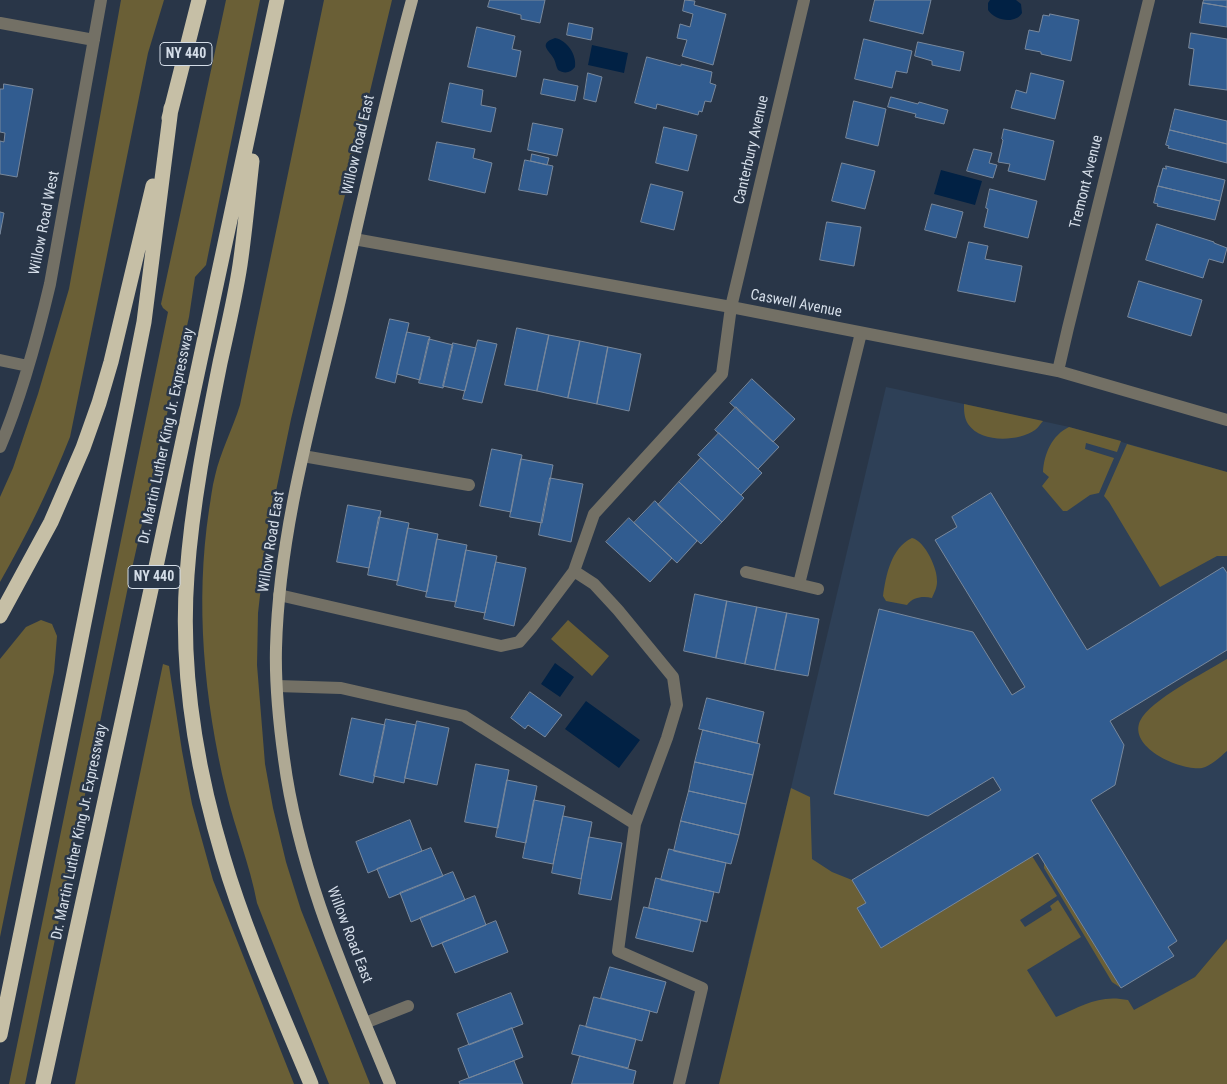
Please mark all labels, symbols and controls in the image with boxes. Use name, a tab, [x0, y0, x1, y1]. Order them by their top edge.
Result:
road number: NY 440	[160, 42, 212, 66]
street label: Willow Road East	[339, 93, 379, 197]
street label: Canterbury Avenue	[731, 94, 773, 206]
street label: Tremont Avenue	[1067, 133, 1107, 231]
street label: Willow Road West	[26, 169, 64, 277]
street label: Caswell Avenue	[749, 286, 843, 322]
street label: Dr. Martin Luther King Jr. Expressway	[135, 326, 199, 546]
street label: Willow Road East	[255, 490, 289, 594]
road number: NY 440	[128, 566, 180, 588]
street label: Dr. Martin Luther King Jr. Expressway	[48, 722, 112, 942]
street label: Willow Road East	[322, 884, 376, 986]

